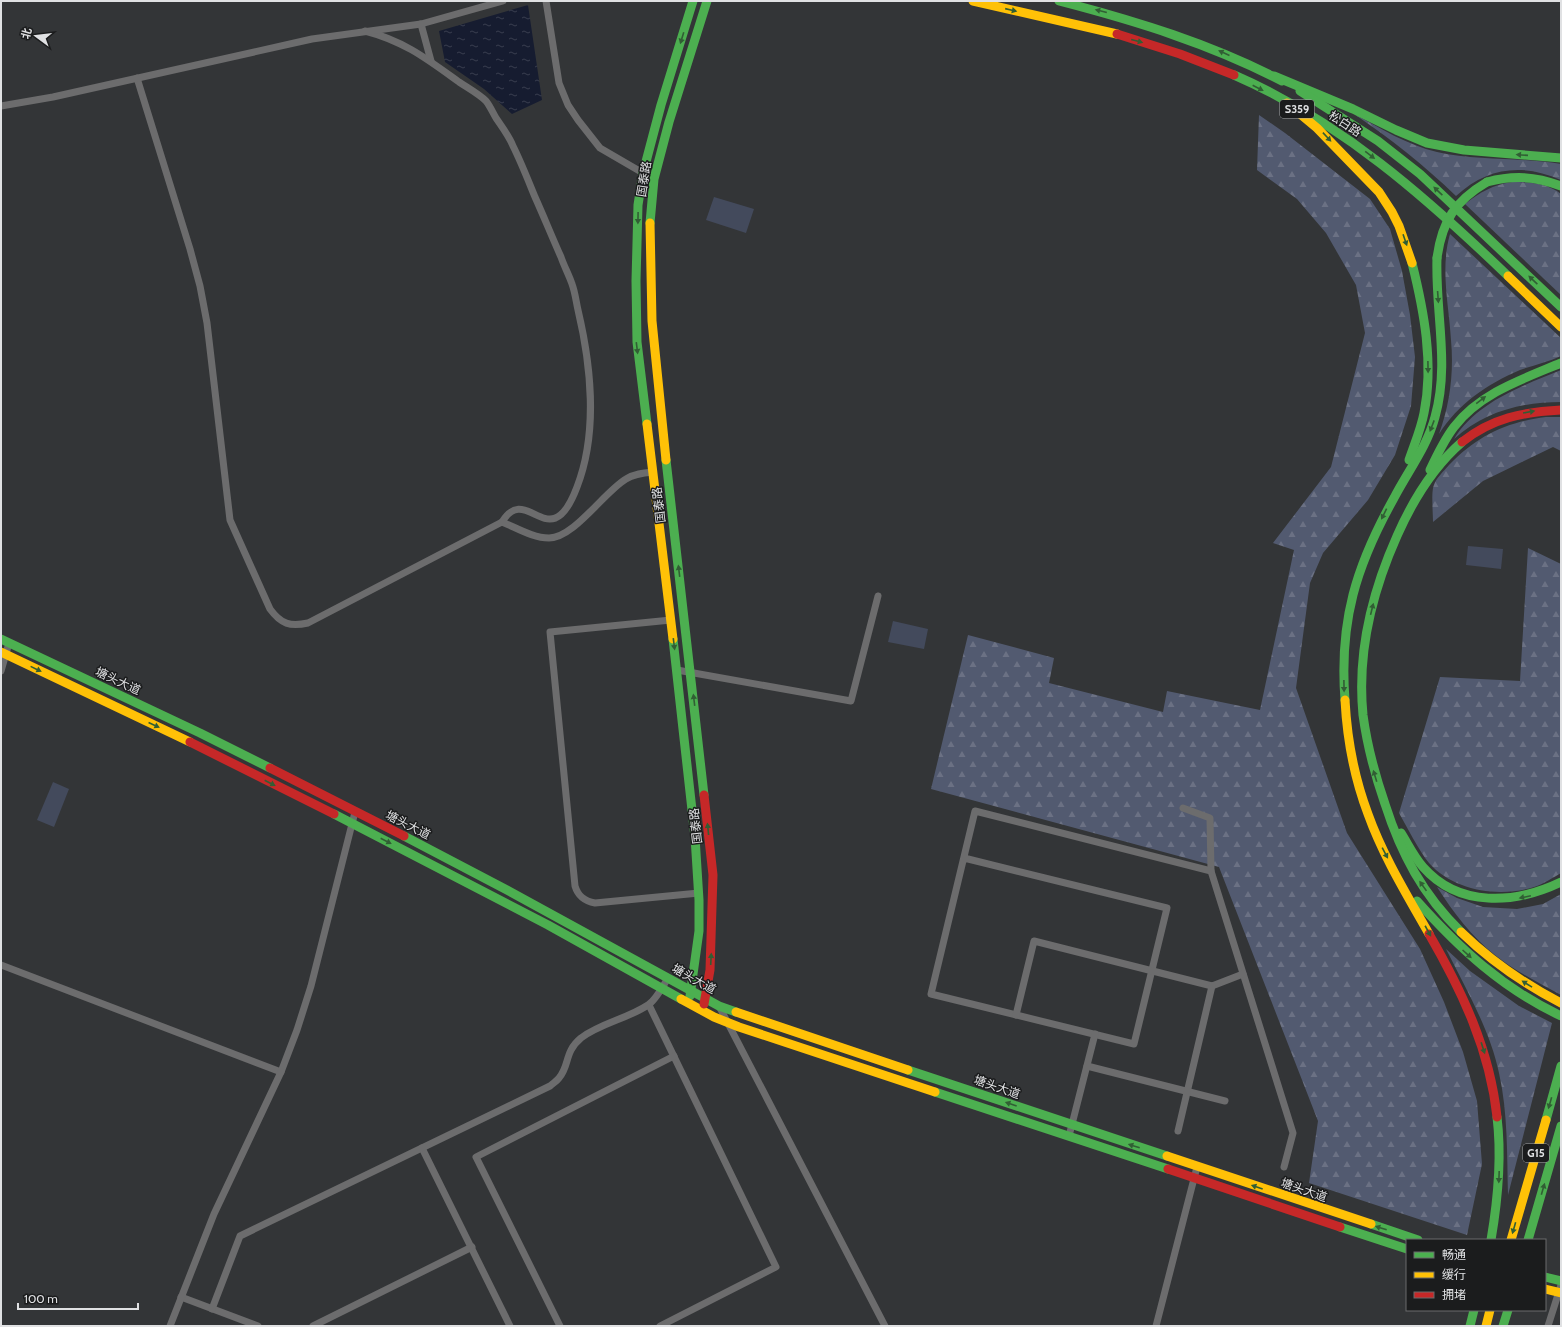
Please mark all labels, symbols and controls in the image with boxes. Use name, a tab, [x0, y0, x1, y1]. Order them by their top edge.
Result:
one-way arrow	[1005, 7, 1017, 13]
one-way arrow	[1095, 8, 1107, 14]
north arrow	[16, 16, 56, 56]
text: 北	[18, 26, 35, 41]
one-way arrow	[679, 33, 685, 45]
one-way arrow	[1132, 38, 1144, 44]
one-way arrow	[1218, 50, 1230, 56]
one-way arrow	[1252, 85, 1264, 91]
road number: S359	[1280, 100, 1314, 118]
street label: 松白路	[1326, 107, 1364, 140]
one-way arrow	[1322, 132, 1331, 142]
one-way arrow	[1364, 151, 1375, 159]
one-way arrow	[1516, 151, 1528, 158]
street label: 国泰路	[633, 160, 654, 198]
one-way arrow	[1433, 186, 1443, 196]
one-way arrow	[635, 212, 641, 225]
one-way arrow	[1402, 234, 1408, 246]
one-way arrow	[1528, 275, 1538, 285]
one-way arrow	[1435, 291, 1441, 303]
one-way arrow	[634, 342, 641, 354]
one-way arrow	[1425, 361, 1431, 374]
one-way arrow	[1475, 396, 1486, 405]
one-way arrow	[1523, 409, 1535, 415]
one-way arrow	[1429, 420, 1435, 432]
street label: 国泰路	[649, 486, 668, 524]
one-way arrow	[1381, 509, 1387, 520]
one-way arrow	[676, 565, 682, 577]
one-way arrow	[1369, 603, 1375, 615]
one-way arrow	[671, 638, 677, 650]
street label: 塘头大道	[93, 664, 143, 697]
one-way arrow	[30, 666, 42, 672]
one-way arrow	[1341, 680, 1347, 693]
one-way arrow	[691, 694, 697, 706]
one-way arrow	[148, 722, 159, 728]
one-way arrow	[1372, 769, 1378, 781]
one-way arrow	[264, 779, 276, 786]
street label: 塘头大道	[383, 807, 433, 842]
street label: 国泰路	[686, 807, 705, 845]
one-way arrow	[705, 823, 712, 835]
one-way arrow	[380, 838, 392, 844]
one-way arrow	[1382, 847, 1389, 859]
one-way arrow	[1419, 881, 1427, 891]
one-way arrow	[1519, 894, 1531, 900]
one-way arrow	[1424, 925, 1431, 937]
one-way arrow	[1463, 949, 1472, 958]
one-way arrow	[707, 953, 714, 965]
street label: 塘头大道	[670, 960, 719, 997]
one-way arrow	[1521, 981, 1533, 988]
one-way arrow	[1481, 1043, 1487, 1055]
street label: 塘头大道	[972, 1072, 1022, 1101]
one-way arrow	[1547, 1097, 1553, 1109]
one-way arrow	[1004, 1101, 1016, 1107]
one-way arrow	[1128, 1142, 1140, 1148]
road number: G15	[1523, 1144, 1549, 1162]
one-way arrow	[1496, 1171, 1502, 1184]
street label: 塘头大道	[1279, 1175, 1329, 1204]
one-way arrow	[1540, 1183, 1546, 1195]
one-way arrow	[1251, 1184, 1263, 1190]
one-way arrow	[1511, 1222, 1517, 1234]
one-way arrow	[1374, 1225, 1386, 1231]
legend	[1406, 1239, 1546, 1311]
text: 畅通	[1442, 1247, 1466, 1262]
text: 缓行	[1442, 1267, 1466, 1282]
scale bar	[18, 1285, 138, 1311]
text: 拥堵	[1442, 1287, 1466, 1302]
text: 100 m	[24, 1291, 58, 1306]

